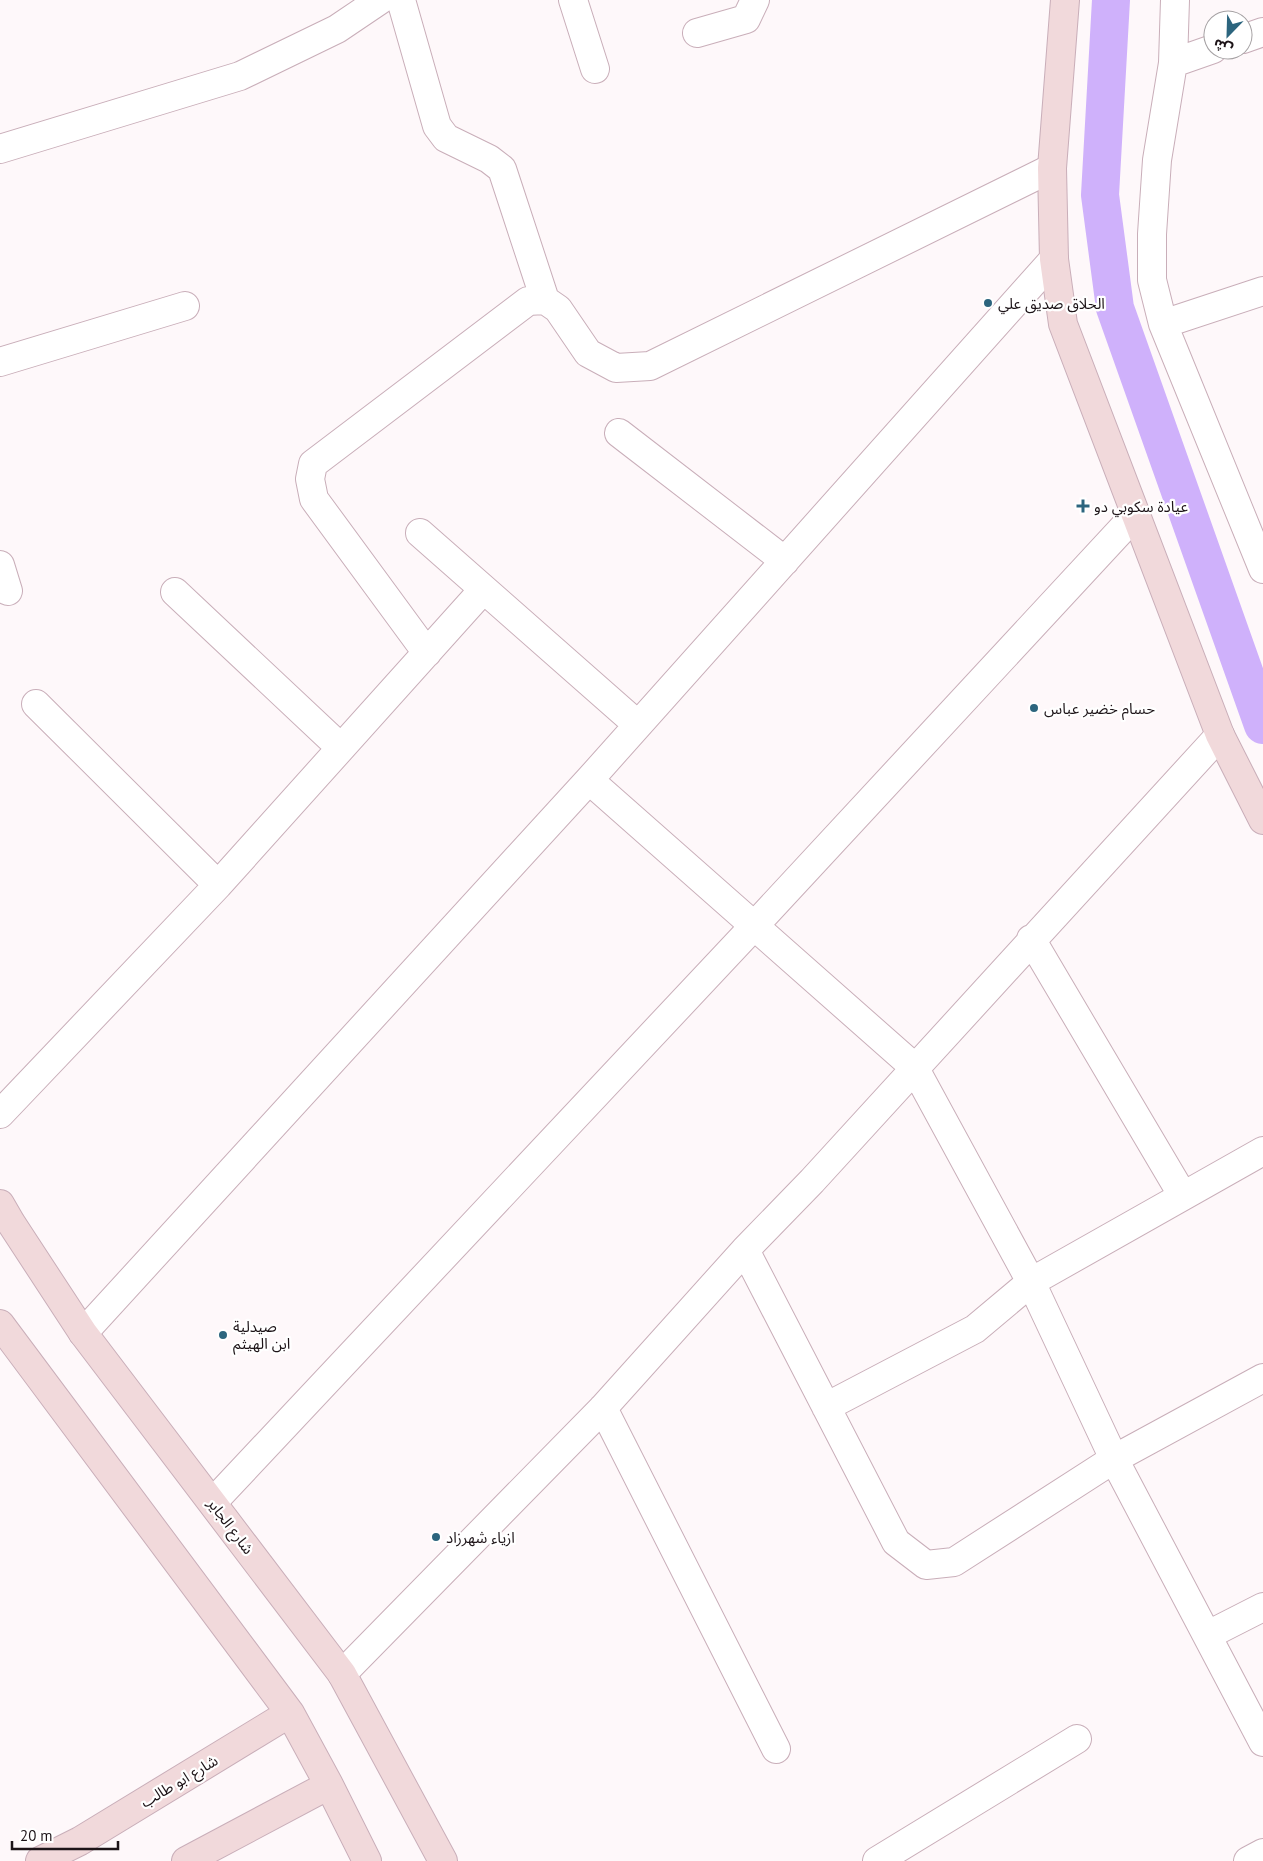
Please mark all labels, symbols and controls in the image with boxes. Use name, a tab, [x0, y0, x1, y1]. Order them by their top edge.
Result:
north arrow	[1203, 10, 1253, 60]
text: ش	[1211, 35, 1235, 59]
place label: الحلاق صديق علي	[998, 294, 1105, 315]
marker: الحلاق صديق علي	[982, 297, 994, 309]
place label: عيادة سكوبي دو	[1094, 497, 1189, 518]
marker: عيادة سكوبي دو	[1076, 499, 1090, 513]
place label: حسام خضير عباس	[1044, 699, 1155, 720]
marker: حسام خضير عباس	[1028, 702, 1040, 714]
place label: صيدلية ابن الهيثم	[233, 1317, 290, 1355]
marker: صيدلية ابن الهيثم	[217, 1329, 229, 1341]
street label: شارع الجاير	[201, 1494, 258, 1560]
place label: ازياء شهرزاد	[446, 1528, 515, 1547]
marker: ازياء شهرزاد	[430, 1531, 442, 1543]
street label: شارع ابو طالب	[137, 1750, 223, 1814]
scale bar	[12, 1818, 119, 1850]
text: 20 m	[20, 1826, 53, 1845]

